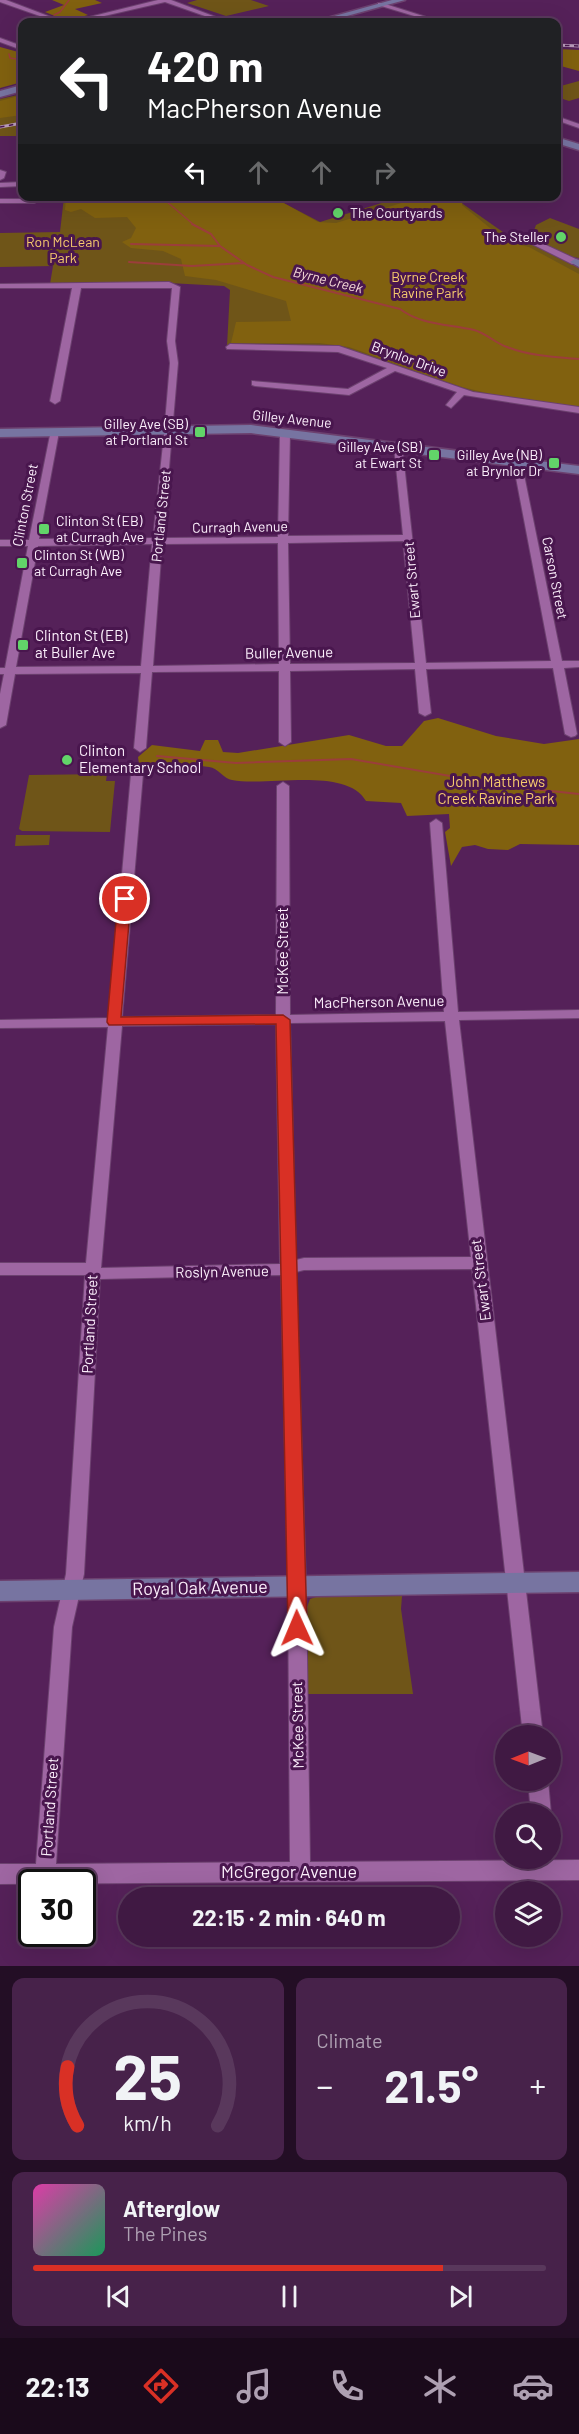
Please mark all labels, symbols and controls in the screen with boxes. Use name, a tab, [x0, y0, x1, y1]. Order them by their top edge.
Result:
text: 420 m	[147, 40, 263, 90]
icon: left	[48, 42, 126, 120]
text: MacPherson Avenue	[147, 91, 382, 123]
icon: left	[179, 156, 212, 189]
icon: ahead	[242, 156, 275, 189]
icon: ahead	[305, 156, 338, 189]
icon: right	[368, 156, 401, 189]
place label: The Courtyards	[350, 204, 443, 221]
marker: The Courtyards	[331, 206, 345, 220]
place label: The Steller	[484, 228, 549, 245]
marker: The Steller	[554, 230, 568, 244]
park label: Ron McLean Park	[26, 233, 100, 266]
water label: Byrne Creek	[292, 263, 365, 296]
park label: Byrne Creek Ravine Park	[391, 268, 465, 301]
street label: Brynlor Drive	[370, 337, 449, 380]
street label: Gilley Avenue	[252, 406, 333, 431]
place label: Gilley Ave (SB) at Portland St	[104, 415, 188, 448]
marker: Gilley Ave (SB) at Portland St	[193, 425, 207, 439]
place label: Gilley Ave (SB) at Ewart St	[338, 438, 422, 471]
place label: Gilley Ave (NB) at Brynlor Dr	[457, 446, 542, 479]
marker: Gilley Ave (SB) at Ewart St	[427, 448, 441, 462]
marker: Gilley Ave (NB) at Brynlor Dr	[547, 456, 561, 470]
street label: Clinton Street	[8, 462, 41, 548]
street label: Portland Street	[147, 469, 174, 563]
place label: Clinton St (EB) at Curragh Ave	[56, 512, 144, 545]
street label: Curragh Avenue	[192, 517, 288, 536]
marker: Clinton St (EB) at Curragh Ave	[37, 522, 51, 536]
street label: Carson Street	[539, 535, 572, 621]
street label: Ewart Street	[400, 541, 423, 619]
place label: Clinton St (WB) at Curragh Ave	[34, 546, 124, 579]
marker: Clinton St (WB) at Curragh Ave	[15, 556, 29, 570]
place label: Clinton St (EB) at Buller Ave	[35, 626, 128, 661]
marker: Clinton St (EB) at Buller Ave	[16, 638, 30, 652]
street label: Buller Avenue	[245, 642, 333, 662]
place label: Clinton Elementary School	[79, 741, 201, 776]
marker: Clinton Elementary School	[60, 753, 74, 767]
park label: John Matthews Creek Ravine Park	[437, 772, 555, 807]
pin	[99, 873, 150, 924]
icon: arrive	[108, 882, 141, 915]
street label: McKee Street	[273, 907, 291, 995]
street label: MacPherson Avenue	[314, 991, 444, 1011]
street label: Ewart Street	[466, 1238, 494, 1322]
street label: Roslyn Avenue	[175, 1261, 269, 1281]
street label: Portland Street	[77, 1274, 101, 1374]
street label: Royal Oak Avenue	[132, 1575, 268, 1599]
position arrow	[265, 1596, 329, 1660]
street label: McKee Street	[287, 1681, 307, 1769]
north arrow	[495, 1725, 561, 1791]
map controls	[495, 1725, 561, 1947]
street label: Portland Street	[37, 1757, 61, 1857]
button: search	[495, 1803, 561, 1869]
street label: McGregor Avenue	[221, 1860, 357, 1882]
speed limit sign: 30	[18, 1869, 96, 1947]
button: layers	[495, 1881, 561, 1947]
text: 22:15 · 2 min · 640 m	[192, 1904, 386, 1930]
text: Climate	[317, 2028, 383, 2052]
text: 25	[113, 2038, 182, 2112]
text: 21.5°	[384, 2058, 478, 2112]
text: −	[317, 2065, 333, 2105]
text: +	[530, 2065, 546, 2105]
text: km/h	[123, 2110, 172, 2135]
text: Afterglow	[123, 2195, 220, 2221]
text: The Pines	[123, 2221, 207, 2245]
icon: previous	[102, 2280, 135, 2313]
icon: pause	[273, 2280, 306, 2313]
icon: next	[444, 2280, 477, 2313]
icon: directions	[140, 2365, 182, 2407]
icon: music	[233, 2365, 275, 2407]
icon: phone	[326, 2365, 368, 2407]
icon: climate	[419, 2365, 461, 2407]
icon: car	[512, 2365, 554, 2407]
text: 22:13	[25, 2370, 90, 2402]

